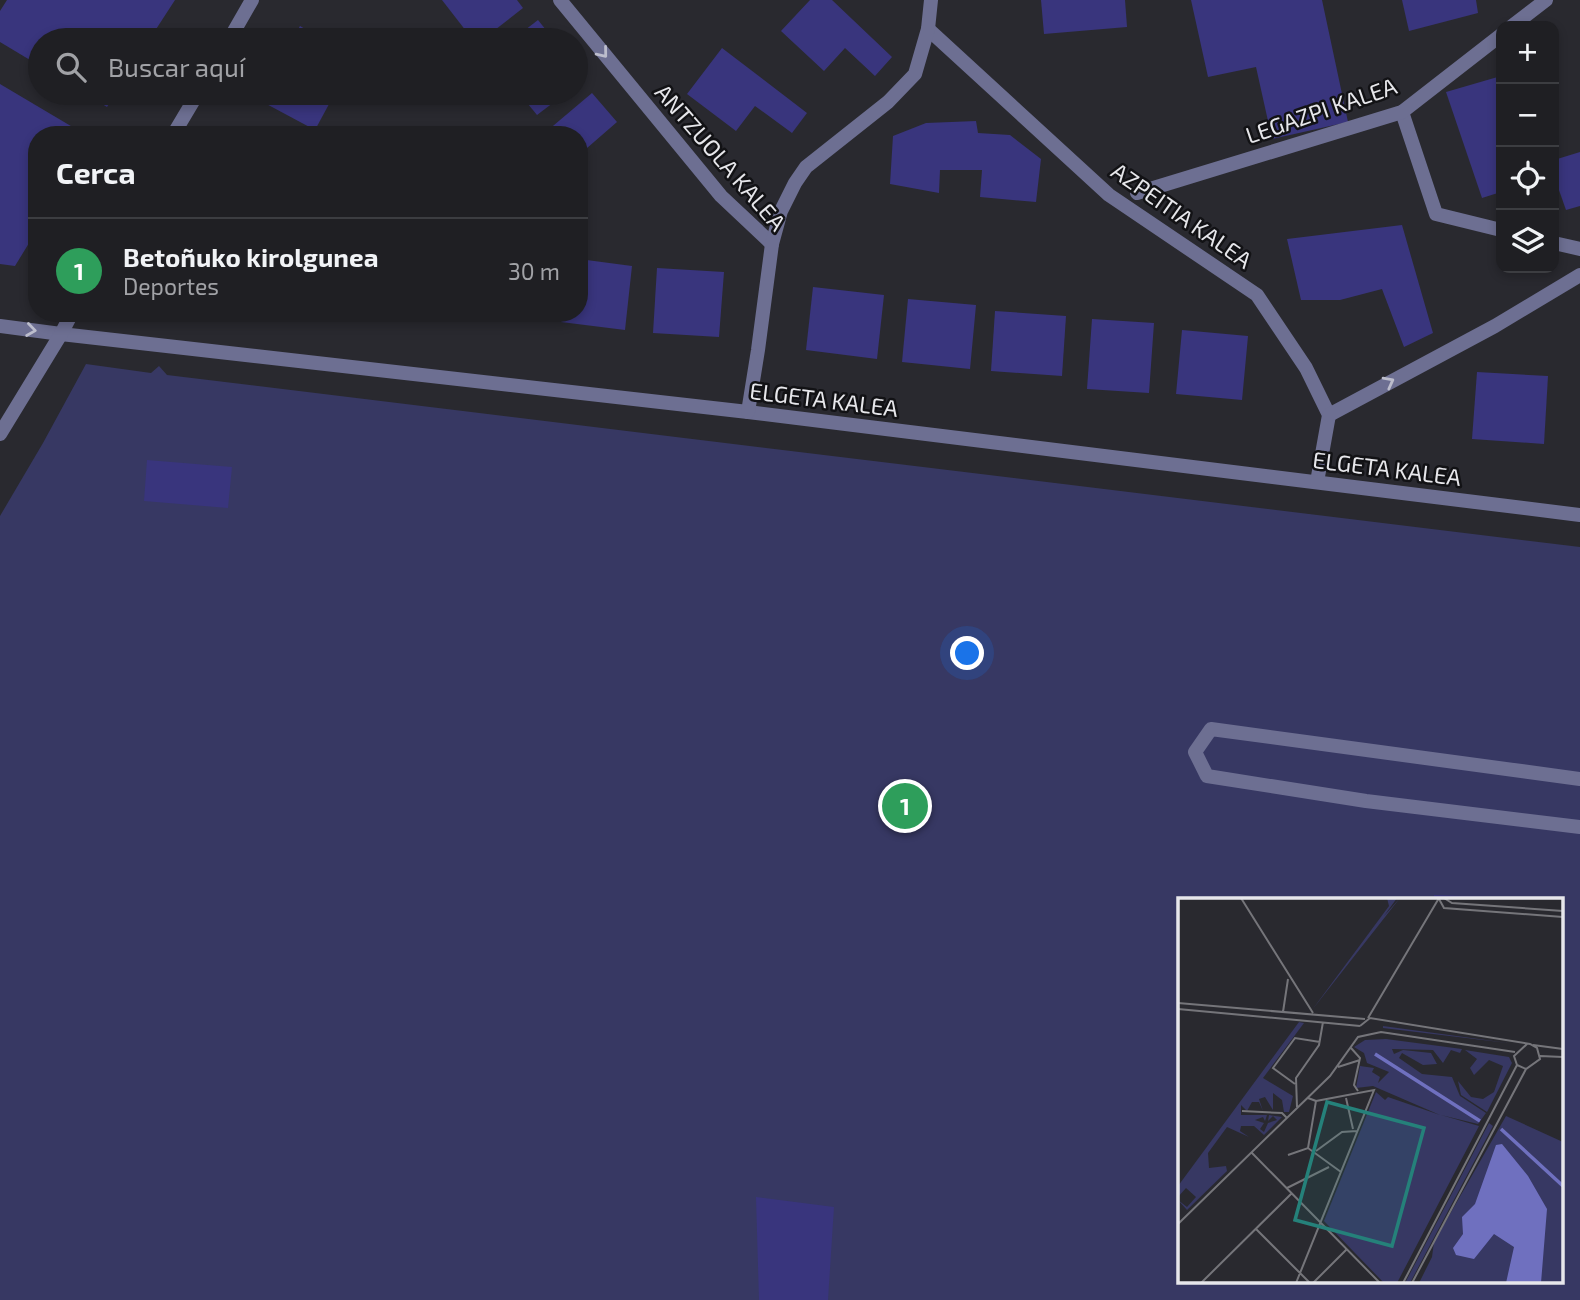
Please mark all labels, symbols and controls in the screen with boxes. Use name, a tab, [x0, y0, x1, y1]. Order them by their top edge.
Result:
map controls	[1496, 21, 1559, 273]
button: +	[1496, 21, 1559, 84]
search box	[28, 28, 588, 105]
one-way arrow	[595, 44, 607, 57]
icon: search	[52, 48, 90, 86]
text: Buscar aquí	[108, 51, 245, 82]
street label: LEGAZPI KALEA	[1242, 71, 1401, 149]
street label: ANTZUOLA KALEA	[650, 78, 793, 237]
button: −	[1496, 84, 1559, 147]
button: locate	[1496, 147, 1559, 210]
text: Cerca	[56, 154, 136, 190]
street label: AZPEITIA KALEA	[1106, 156, 1258, 274]
button: layers	[1496, 210, 1559, 273]
text: Betoñuko kirolgunea	[123, 241, 378, 272]
text: 1	[74, 257, 84, 285]
text: 30 m	[508, 257, 560, 285]
text: Deportes	[123, 272, 219, 300]
one-way arrow	[25, 322, 36, 337]
street label: ELGETA KALEA	[748, 376, 901, 422]
one-way arrow	[1382, 377, 1394, 390]
street label: ELGETA KALEA	[1311, 445, 1464, 491]
your location	[950, 636, 984, 670]
pin: 1	[882, 780, 928, 832]
inset map	[1178, 898, 1562, 1282]

